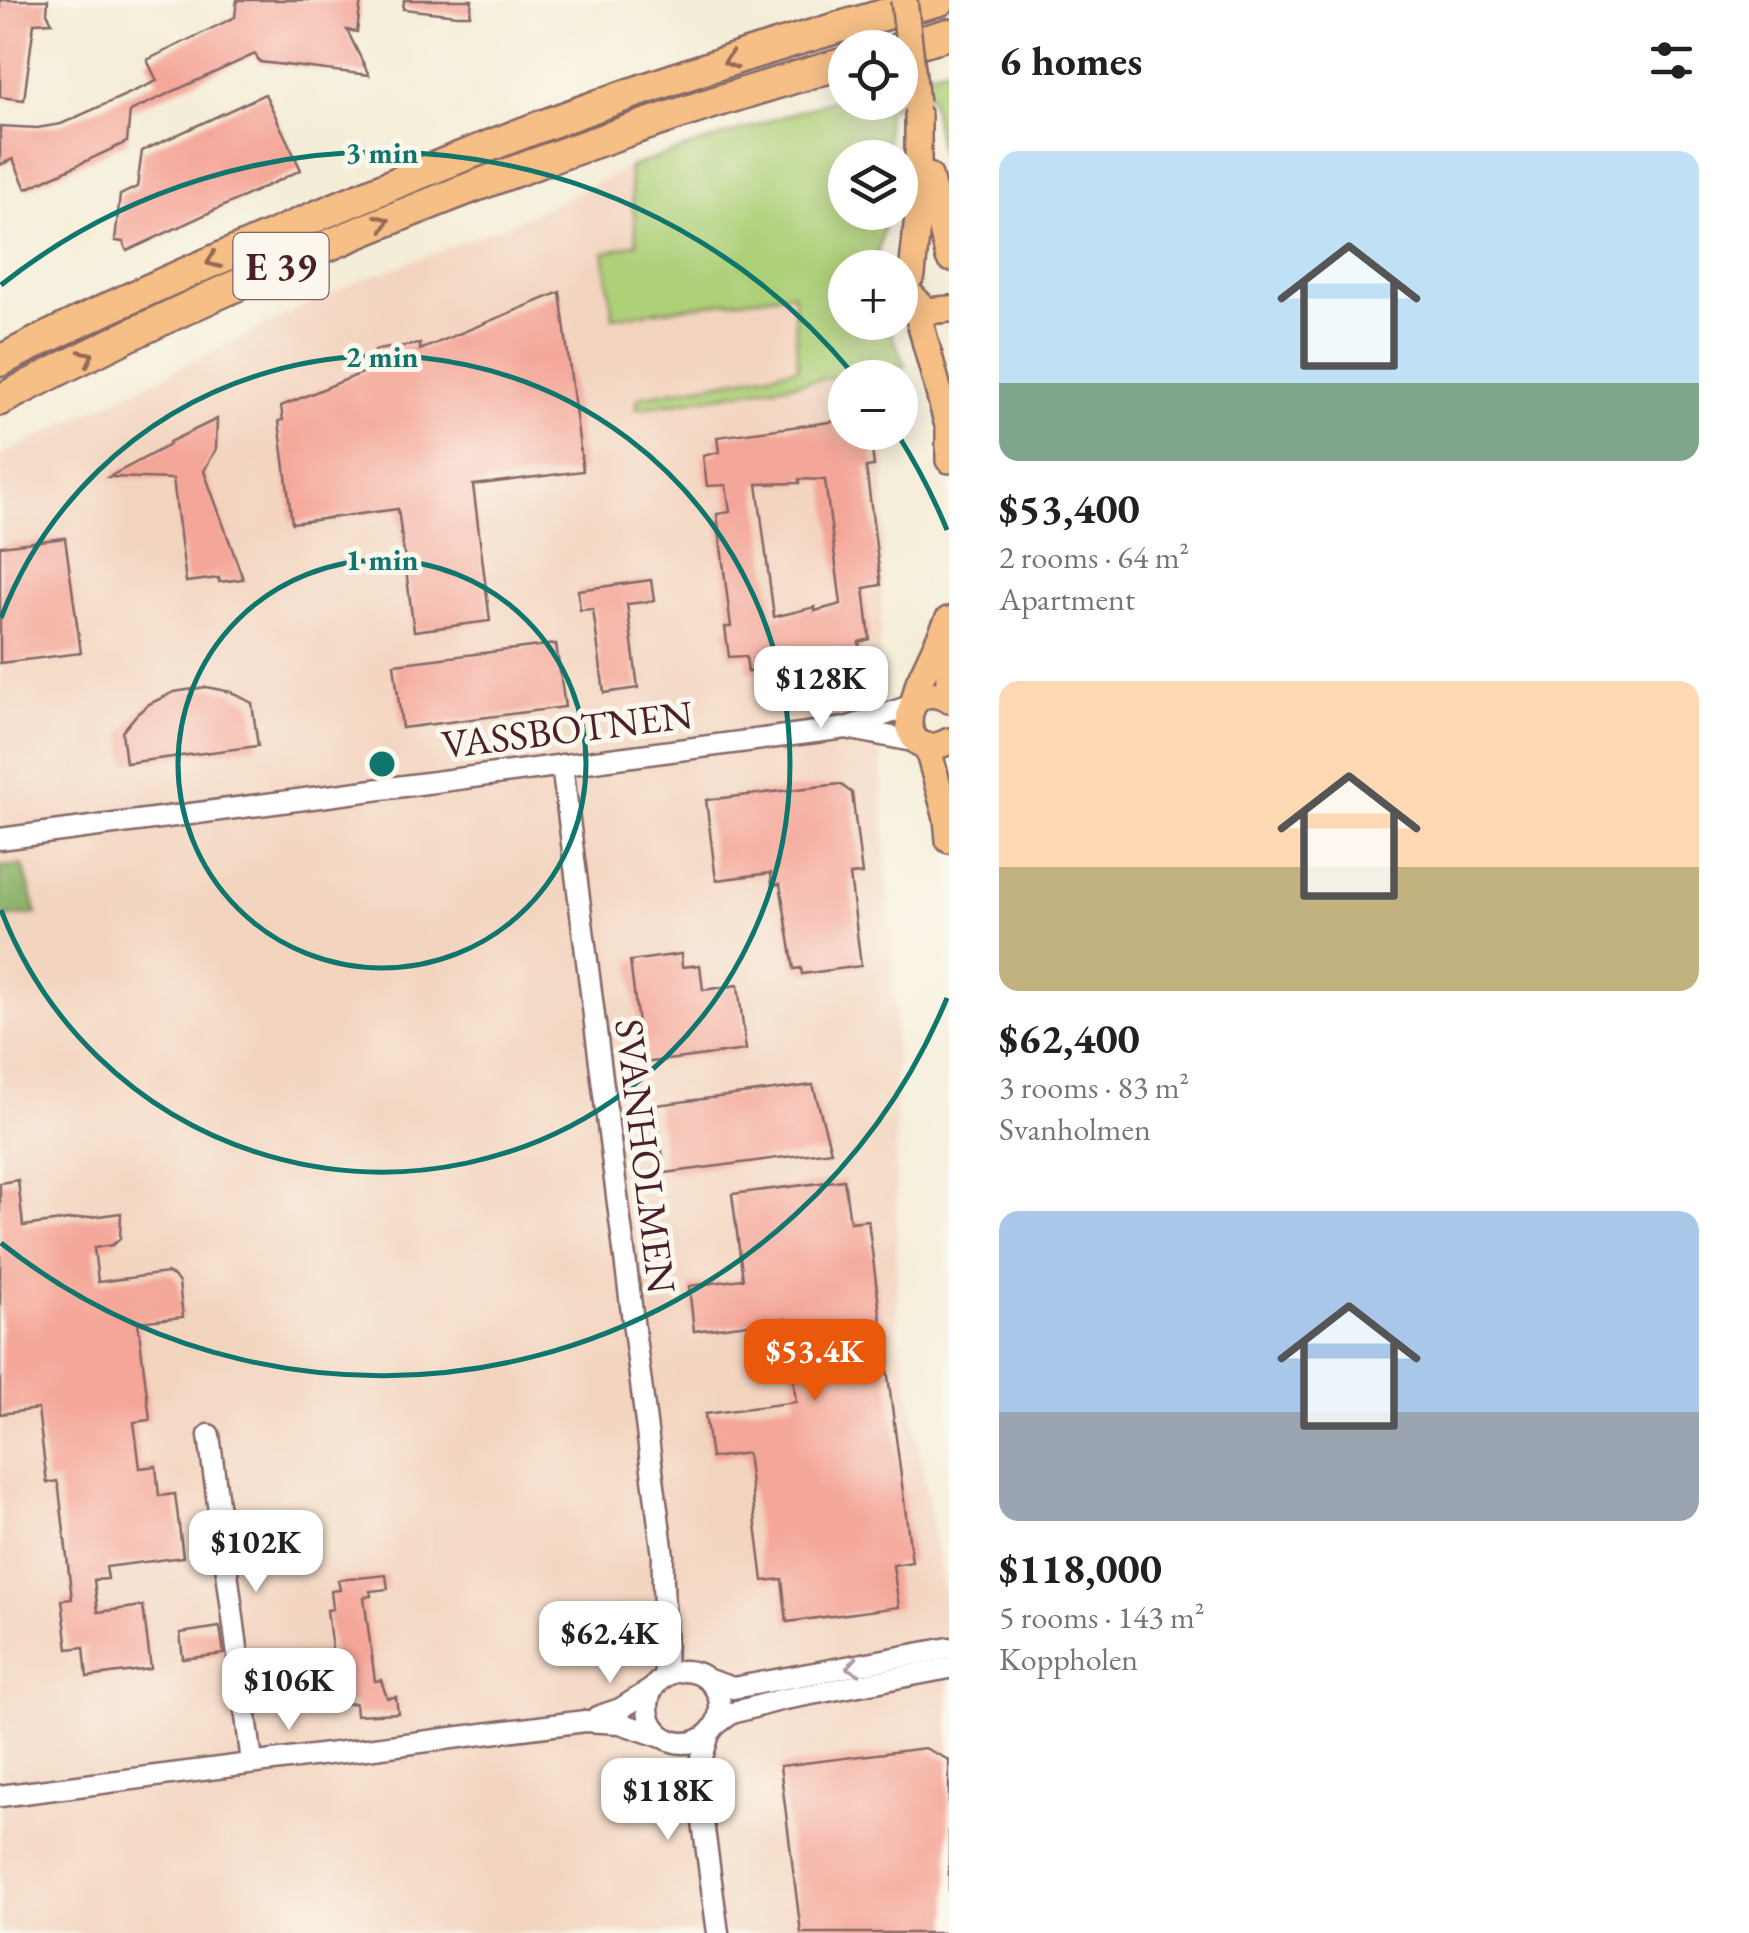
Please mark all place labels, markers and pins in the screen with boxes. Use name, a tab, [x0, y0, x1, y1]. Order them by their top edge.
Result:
pin: $128K	[751, 646, 891, 731]
centre of rings	[364, 746, 400, 782]
pin: $53.4K	[734, 1319, 896, 1404]
pin: $102K	[186, 1510, 326, 1595]
pin: $62.4K	[529, 1601, 691, 1686]
pin: $106K	[219, 1648, 359, 1733]
pin: $118K	[598, 1758, 738, 1843]

